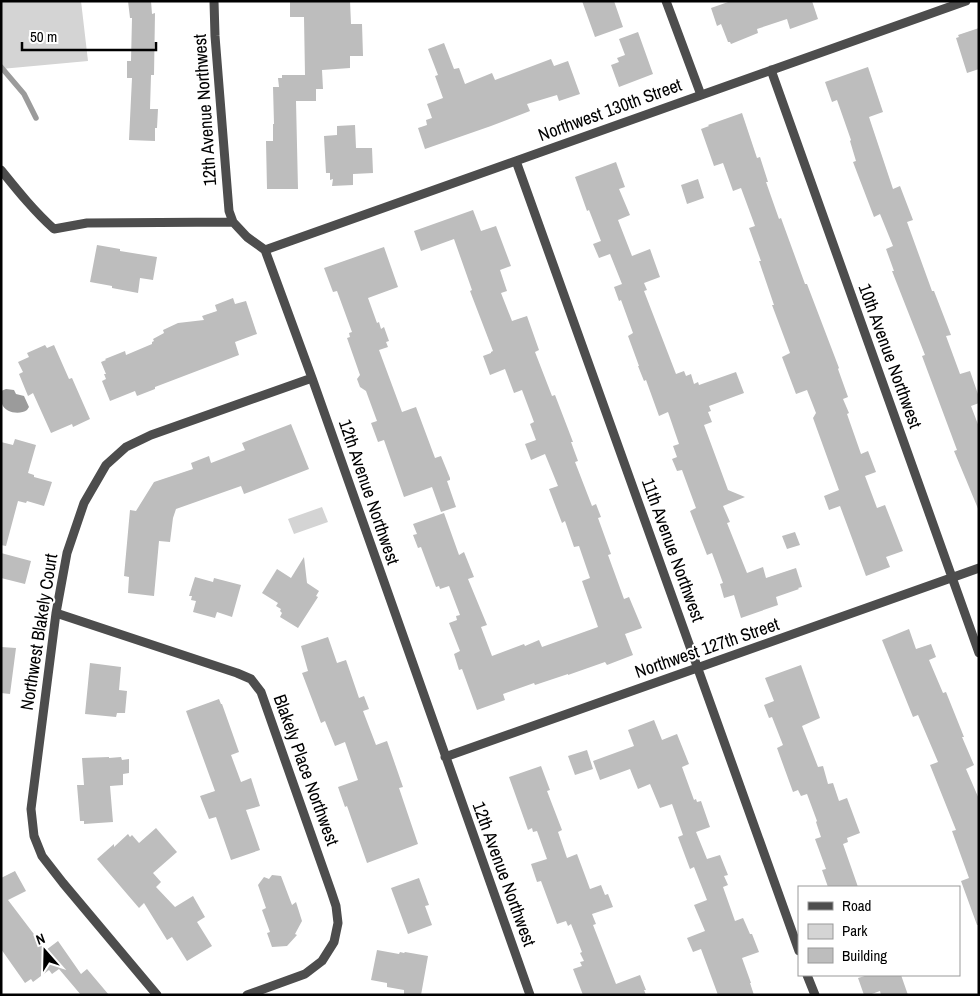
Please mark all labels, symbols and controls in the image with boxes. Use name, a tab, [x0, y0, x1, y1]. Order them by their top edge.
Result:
scale bar	[22, 20, 156, 52]
text: 50 m	[30, 26, 57, 47]
street label: 12th Avenue Northwest	[187, 33, 222, 187]
street label: Northwest 130th Street	[535, 72, 685, 147]
street label: 10th Avenue Northwest	[853, 280, 928, 432]
street label: 12th Avenue Northwest	[333, 416, 406, 568]
street label: 11th Avenue Northwest	[636, 474, 711, 625]
street label: Northwest Blakely Court	[14, 552, 63, 712]
street label: Northwest 127th Street	[631, 611, 782, 684]
street label: Blakely Place Northwest	[268, 691, 345, 849]
street label: 12th Avenue Northwest	[467, 798, 542, 950]
legend	[798, 886, 960, 976]
text: Road	[842, 895, 871, 916]
text: Park	[842, 920, 868, 941]
north arrow	[20, 926, 70, 976]
text: N	[34, 929, 48, 949]
text: Building	[842, 945, 887, 966]

